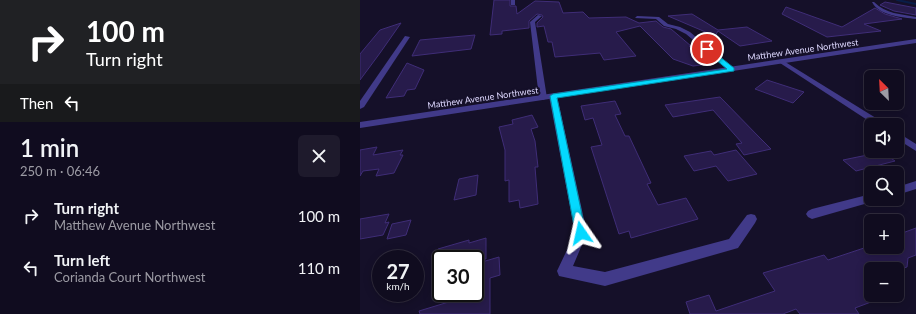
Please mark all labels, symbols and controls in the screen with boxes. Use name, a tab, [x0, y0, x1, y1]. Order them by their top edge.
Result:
text: 100 m	[86, 14, 165, 48]
icon: right	[20, 16, 72, 68]
pin	[690, 32, 724, 66]
street label: Matthew Avenue Northwest	[747, 36, 860, 63]
icon: arrive	[696, 38, 718, 60]
text: Turn right	[86, 48, 163, 70]
north arrow	[864, 70, 904, 110]
map controls	[864, 70, 904, 302]
street label: Matthew Avenue Northwest	[427, 84, 540, 111]
icon: left	[61, 92, 83, 114]
text: Then	[20, 94, 53, 112]
button: sound	[864, 118, 904, 158]
text: 1 min	[20, 133, 79, 162]
button: close	[298, 135, 340, 177]
text: 250 m · 06:46	[20, 163, 100, 179]
button: search	[864, 166, 904, 206]
text: Turn right	[54, 199, 119, 217]
icon: right	[20, 205, 42, 227]
text: 100 m	[298, 207, 340, 225]
position arrow	[560, 212, 602, 254]
button: +	[864, 214, 904, 254]
text: Matthew Avenue Northwest	[54, 217, 215, 233]
speed limit sign: 30	[432, 250, 484, 302]
text: Turn left	[54, 251, 110, 269]
icon: left	[20, 257, 42, 279]
text: 110 m	[298, 259, 340, 277]
text: 27	[386, 259, 410, 283]
button: −	[864, 262, 904, 302]
text: Corianda Court Northwest	[54, 269, 205, 285]
text: km/h	[386, 280, 410, 292]

